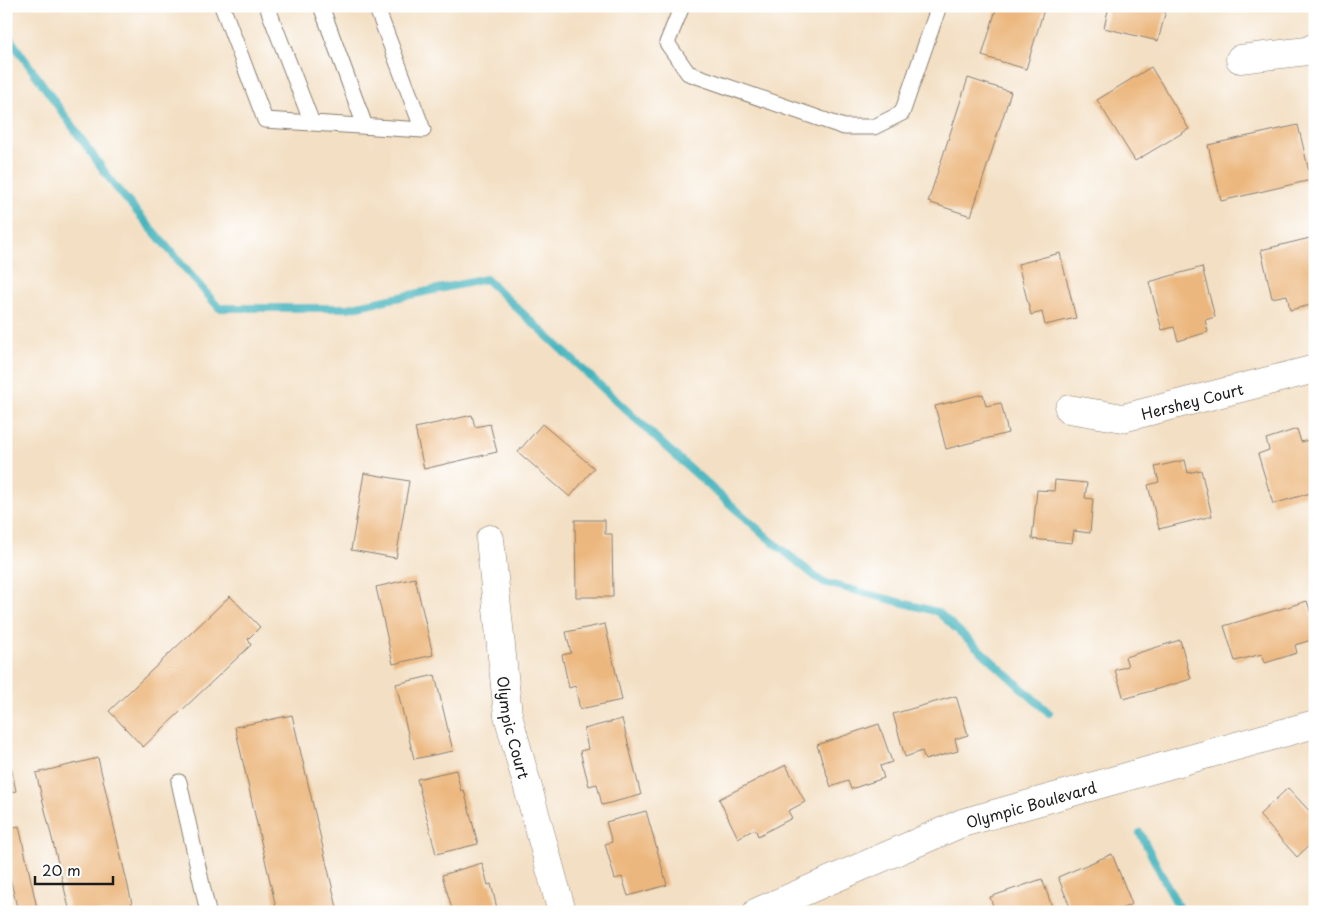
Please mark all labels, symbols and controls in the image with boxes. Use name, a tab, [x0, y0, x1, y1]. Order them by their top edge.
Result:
street label: Hershey Court	[1139, 376, 1246, 424]
street label: Olympic Court	[493, 675, 536, 781]
street label: Olympic Boulevard	[963, 774, 1099, 833]
scale bar	[35, 853, 112, 885]
text: 20 m	[42, 858, 81, 881]

